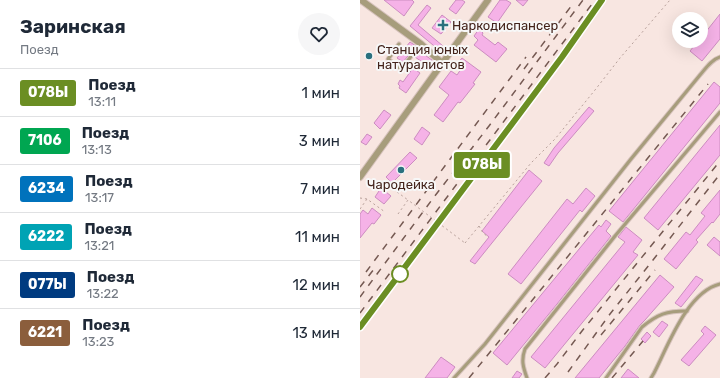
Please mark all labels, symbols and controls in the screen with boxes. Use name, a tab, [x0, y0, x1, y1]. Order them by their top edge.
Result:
map controls	[672, 12, 708, 48]
button: layers	[672, 12, 708, 48]
button: heart	[298, 13, 340, 55]
text: Заринская	[20, 15, 126, 38]
place label: Наркодиспансер	[452, 18, 558, 33]
marker: Наркодиспансер	[437, 19, 449, 31]
text: Поезд	[20, 42, 58, 57]
place label: Станция юных натуралистов	[377, 42, 468, 72]
marker: Станция юных натуралистов	[364, 51, 374, 61]
text: Поезд	[88, 76, 136, 94]
text: 078Ы	[28, 84, 68, 101]
text: 1 мин	[301, 84, 340, 102]
text: 13:11	[88, 94, 116, 109]
text: Поезд	[82, 124, 129, 142]
text: 7106	[28, 132, 62, 149]
text: 3 мин	[299, 132, 340, 150]
text: 13:13	[82, 142, 112, 157]
line badge: 078Ы	[454, 152, 510, 178]
text: 078Ы	[462, 156, 502, 173]
marker: Чародейка	[396, 165, 406, 175]
text: Поезд	[85, 172, 132, 190]
place label: Чародейка	[367, 177, 435, 192]
text: 6234	[28, 180, 65, 197]
text: 7 мин	[300, 180, 340, 198]
text: 13:17	[85, 190, 114, 205]
text: Поезд	[84, 220, 132, 238]
text: 6222	[28, 228, 64, 245]
text: 11 мин	[295, 228, 340, 246]
text: 13:21	[84, 238, 114, 253]
unlabelled marker	[391, 265, 409, 283]
text: Поезд	[87, 268, 134, 286]
text: 077Ы	[28, 276, 67, 293]
text: 12 мин	[293, 276, 340, 294]
text: 13:22	[87, 286, 119, 301]
text: Поезд	[82, 316, 130, 334]
text: 6221	[28, 324, 62, 341]
text: 13 мин	[292, 324, 340, 342]
text: 13:23	[82, 334, 114, 349]

